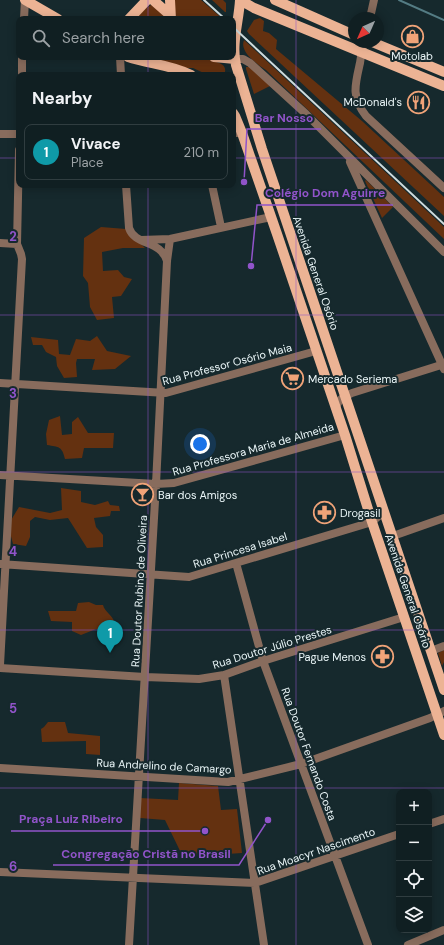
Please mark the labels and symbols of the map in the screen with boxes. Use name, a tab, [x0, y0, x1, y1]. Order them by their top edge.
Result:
north arrow	[348, 12, 384, 48]
shop icon: Motolab	[399, 23, 425, 49]
place label: Motolab	[391, 49, 433, 63]
restaurant icon: McDonald's	[405, 89, 431, 115]
place label: McDonald's	[343, 95, 402, 109]
callout: Bar Nosso	[247, 105, 321, 129]
text: Bar Nosso	[255, 110, 313, 126]
callout: Colégio Dom Aguirre	[257, 181, 393, 205]
text: Colégio Dom Aguirre	[265, 185, 385, 201]
street label: Avenida General Osório	[290, 214, 342, 332]
text: 2	[9, 228, 17, 245]
street label: Rua Professor Osório Maia	[161, 340, 293, 388]
supermarket icon: Mercado Seriema	[279, 366, 305, 392]
place label: Mercado Seriema	[308, 372, 397, 386]
text: 3	[9, 385, 17, 402]
street label: Rua Professora Maria de Almeida	[171, 419, 335, 479]
your location	[190, 434, 210, 454]
bar icon: Bar dos Amigos	[130, 482, 156, 508]
place label: Bar dos Amigos	[158, 488, 237, 502]
pharmacy icon: Drogasil	[311, 500, 337, 526]
place label: Drogasil	[340, 506, 380, 520]
street label: Rua Doutor Rubino de Oliveira	[128, 515, 150, 667]
street label: Rua Princesa Isabel	[191, 529, 289, 571]
street label: Avenida General Osório	[382, 532, 434, 650]
text: 4	[9, 543, 17, 560]
pin: 1	[97, 620, 123, 653]
street label: Rua Doutor Júlio Prestes	[211, 622, 333, 672]
pharmacy icon: Pague Menos	[369, 644, 395, 670]
place label: Pague Menos	[298, 650, 366, 664]
street label: Rua Doutor Fernando Costa	[278, 685, 340, 823]
text: 5	[9, 700, 17, 717]
street label: Rua Andrelino de Camargo	[96, 755, 232, 777]
callout: Praça Luiz Ribeiro	[11, 807, 131, 831]
text: Praça Luiz Ribeiro	[19, 811, 123, 827]
street label: Rua Moacyr Nascimento	[255, 824, 377, 878]
callout: Congregação Cristã no Brasil	[53, 841, 239, 865]
text: Congregação Cristã no Brasil	[61, 846, 231, 862]
text: 6	[9, 858, 17, 875]

